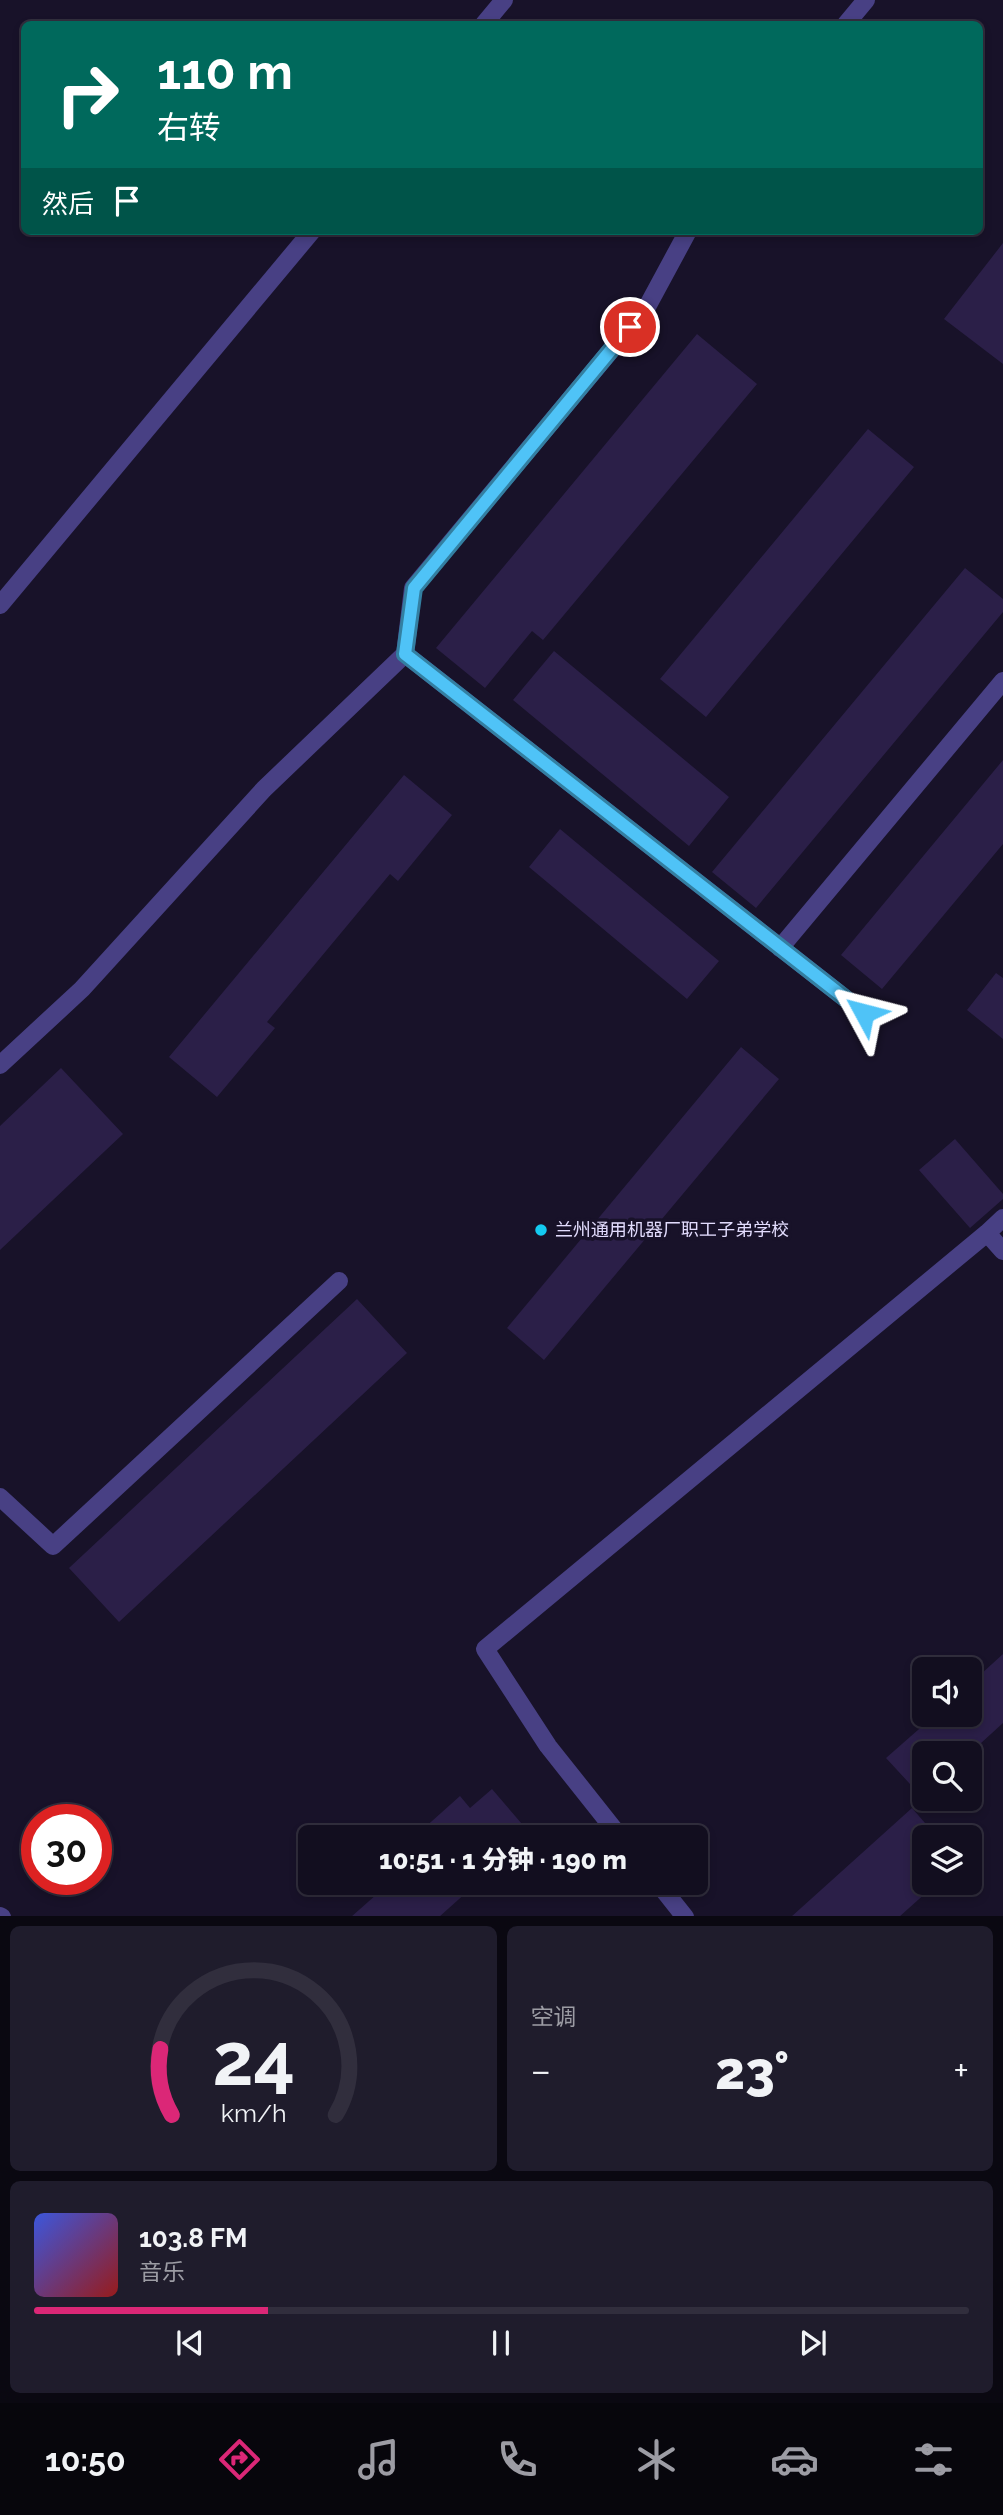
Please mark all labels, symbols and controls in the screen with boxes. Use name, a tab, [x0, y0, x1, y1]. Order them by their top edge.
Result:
text: 110 m	[157, 43, 293, 100]
icon: right	[42, 49, 133, 140]
text: 右转	[157, 109, 221, 146]
icon: arrive	[108, 182, 146, 220]
text: 然后	[42, 189, 94, 219]
pin	[600, 297, 660, 357]
icon: arrive	[611, 308, 649, 346]
position arrow	[827, 976, 901, 1050]
place label: 兰州通用机器厂职工子弟学校	[555, 1219, 789, 1240]
marker: 兰州通用机器厂职工子弟学校	[533, 1222, 549, 1238]
map controls	[912, 1657, 982, 1895]
button: sound	[912, 1657, 982, 1727]
button: search	[912, 1741, 982, 1811]
speed limit sign: 30	[21, 1804, 112, 1895]
button: layers	[912, 1825, 982, 1895]
text: 10:51 · 1 分钟 · 190 m	[379, 1845, 627, 1875]
text: 空调	[531, 2003, 577, 2030]
text: 24	[212, 2017, 295, 2102]
text: 23°	[715, 2040, 789, 2101]
text: −	[531, 2048, 551, 2093]
text: +	[953, 2048, 969, 2093]
text: km/h	[220, 2097, 286, 2127]
text: 103.8 FM	[139, 2223, 248, 2253]
text: 音乐	[139, 2258, 185, 2285]
icon: previous	[171, 2324, 209, 2362]
icon: pause	[482, 2324, 520, 2362]
icon: next	[794, 2324, 832, 2362]
icon: directions	[215, 2435, 264, 2484]
icon: music	[354, 2435, 403, 2484]
icon: phone	[493, 2435, 542, 2484]
icon: climate	[632, 2435, 681, 2484]
icon: car	[770, 2435, 819, 2484]
icon: filters	[909, 2435, 958, 2484]
text: 10:50	[45, 2441, 126, 2478]

